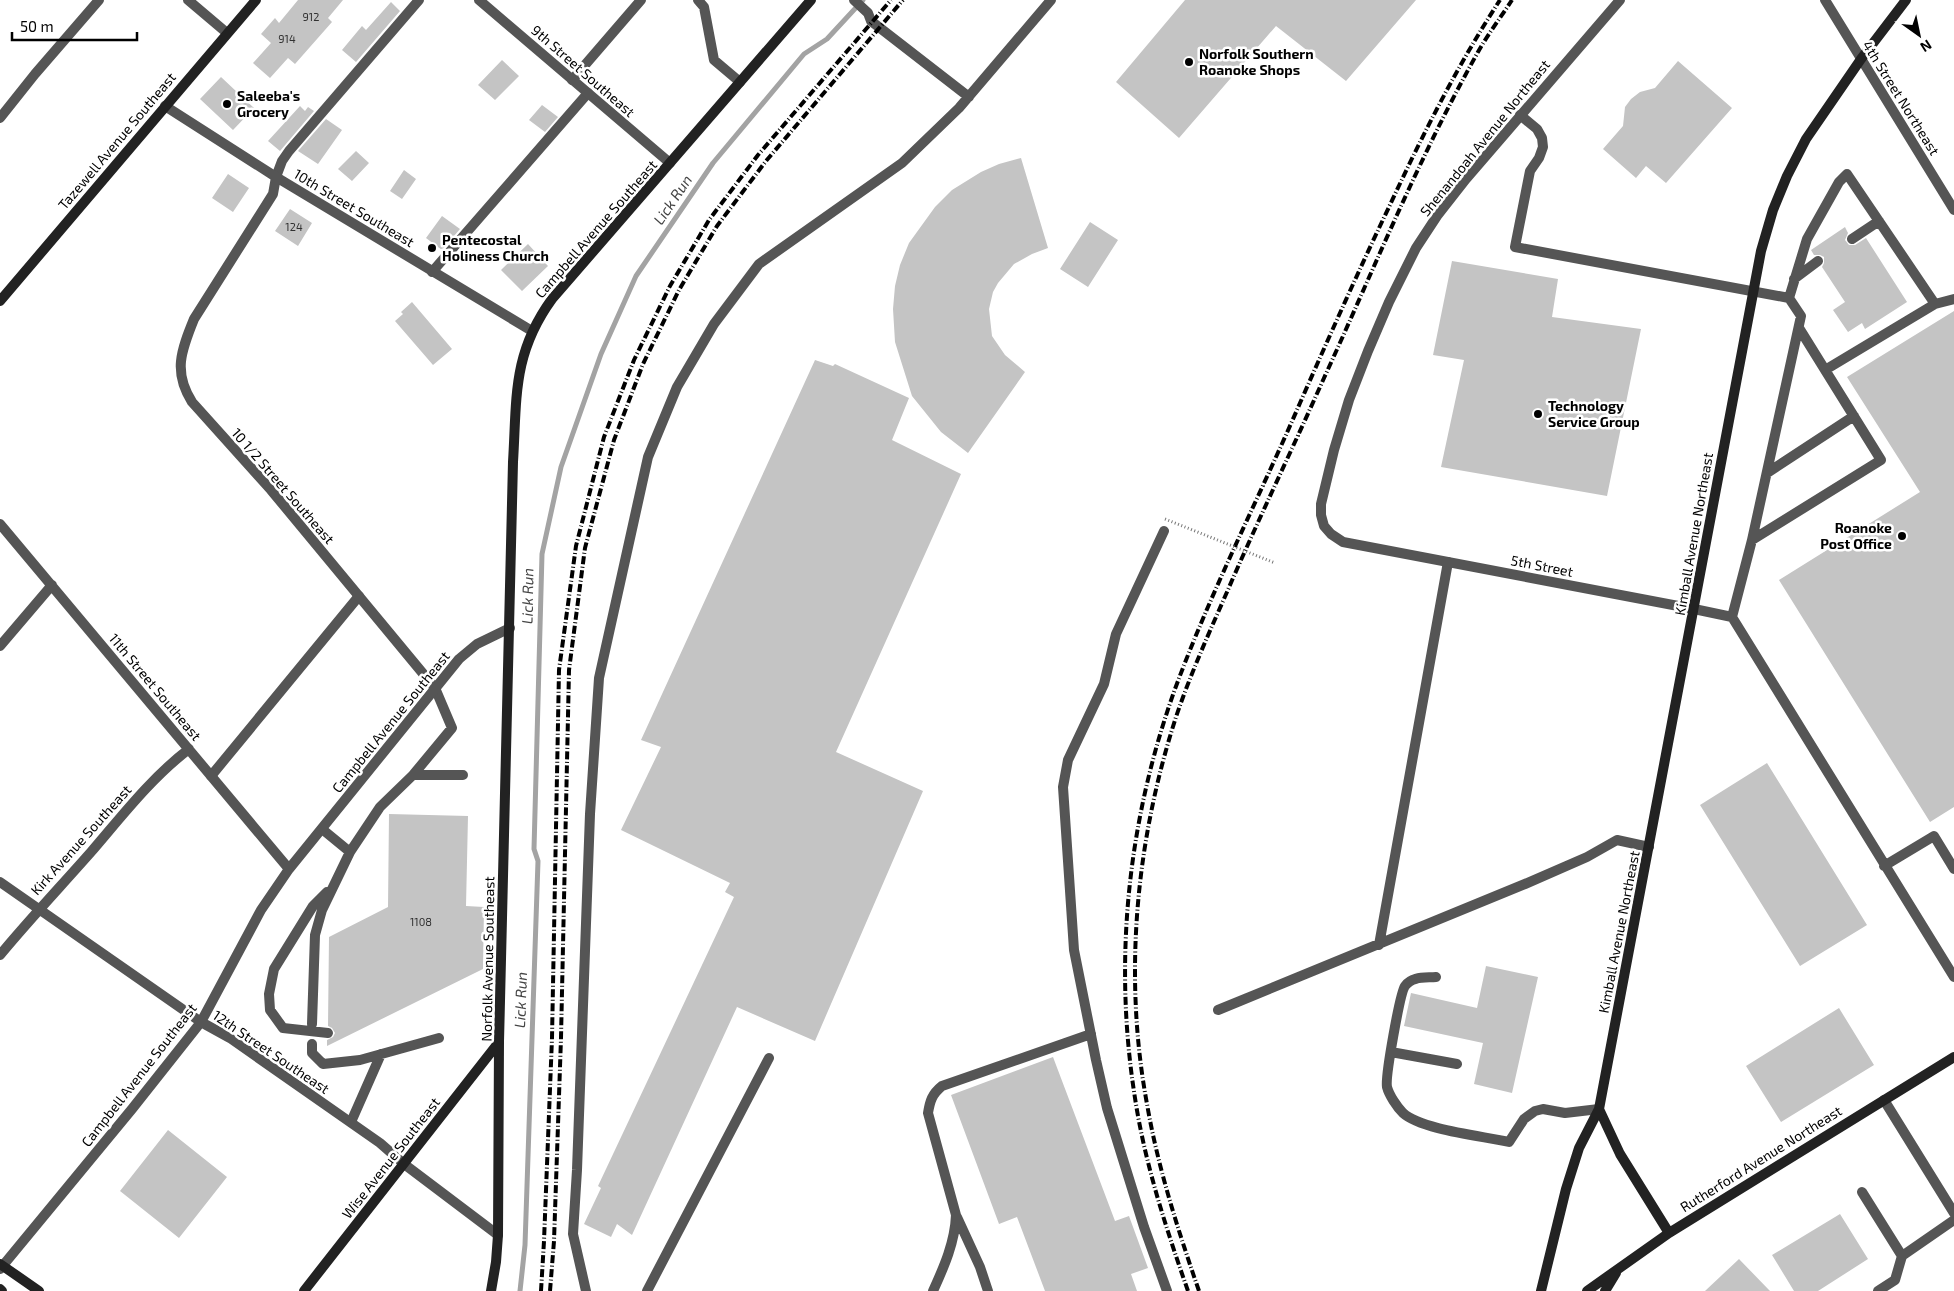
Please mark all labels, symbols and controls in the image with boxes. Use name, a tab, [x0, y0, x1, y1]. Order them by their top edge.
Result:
scale bar	[12, 10, 138, 42]
house number: 912	[303, 10, 319, 23]
north arrow	[1894, 10, 1944, 60]
text: 50 m	[20, 17, 54, 35]
street label: 9th Street Southeast	[528, 21, 639, 120]
house number: 914	[278, 32, 296, 45]
street label: 4th Street Northeast	[1859, 38, 1943, 158]
place label: Norfolk Southern Roanoke Shops	[1199, 45, 1314, 78]
marker: Norfolk Southern Roanoke Shops	[1183, 56, 1195, 68]
street label: Shenandoah Avenue Northeast	[1416, 56, 1553, 219]
street label: Tazewell Avenue Southeast	[54, 69, 179, 213]
place label: Saleeba's Grocery	[237, 87, 300, 120]
marker: Saleeba's Grocery	[221, 98, 233, 110]
street label: Campbell Avenue Southeast	[531, 156, 660, 301]
street label: 10th Street Southeast	[291, 165, 418, 250]
water label: Lick Run	[649, 171, 695, 228]
house number: 124	[285, 220, 303, 233]
place label: Pentecostal Holiness Church	[442, 231, 549, 264]
marker: Pentecostal Holiness Church	[426, 242, 438, 254]
place label: Technology Service Group	[1548, 397, 1640, 430]
marker: Technology Service Group	[1532, 408, 1544, 420]
street label: 10 1/2 Street Southeast	[228, 424, 338, 547]
street label: Kimball Avenue Northeast	[1671, 451, 1716, 617]
place label: Roanoke Post Office	[1820, 519, 1892, 552]
marker: Roanoke Post Office	[1896, 530, 1908, 542]
street label: 5th Street	[1510, 551, 1575, 580]
water label: Lick Run	[518, 568, 536, 624]
street label: 11th Street Southeast	[106, 630, 205, 744]
street label: Campbell Avenue Southeast	[328, 647, 453, 796]
street label: Kirk Avenue Southeast	[27, 781, 134, 898]
street label: Kimball Avenue Northeast	[1594, 849, 1643, 1015]
street label: Norfolk Avenue Southeast	[478, 876, 497, 1042]
house number: 1108	[410, 915, 432, 928]
water label: Lick Run	[510, 972, 530, 1028]
street label: Campbell Avenue Southeast	[77, 1000, 200, 1150]
street label: 12th Street Southeast	[210, 1006, 333, 1097]
street label: Wise Avenue Southeast	[338, 1094, 443, 1222]
street label: Rutherford Avenue Northeast	[1677, 1102, 1845, 1215]

